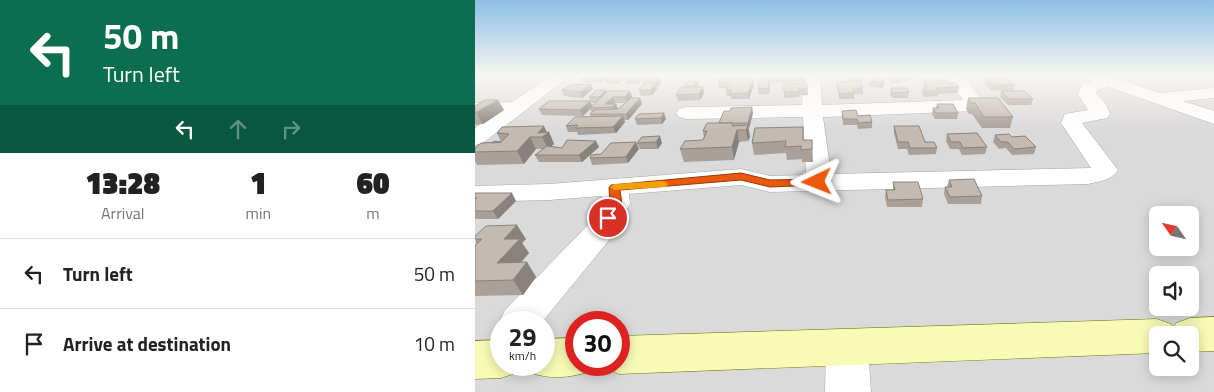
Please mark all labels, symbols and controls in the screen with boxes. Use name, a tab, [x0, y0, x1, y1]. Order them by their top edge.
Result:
text: 50 m	[103, 9, 179, 63]
icon: left	[20, 20, 85, 85]
text: Turn left	[103, 57, 180, 91]
icon: left	[171, 115, 199, 143]
icon: ahead	[224, 115, 252, 143]
icon: right	[277, 115, 305, 143]
position arrow	[790, 155, 842, 207]
text: 13:28	[85, 160, 160, 206]
text: 1	[250, 160, 267, 206]
text: 60	[357, 160, 390, 206]
pin	[587, 197, 629, 239]
text: Arrival	[101, 201, 144, 225]
text: min	[246, 201, 271, 225]
text: m	[366, 201, 380, 225]
icon: arrive	[594, 204, 622, 232]
north arrow	[1149, 206, 1199, 256]
map controls	[1149, 206, 1199, 376]
text: Turn left	[63, 259, 133, 288]
text: 50 m	[414, 259, 455, 288]
icon: left	[20, 260, 48, 288]
button: sound	[1149, 266, 1199, 316]
speed limit sign: 30	[565, 311, 630, 376]
text: 29	[508, 318, 537, 356]
button: search	[1149, 326, 1199, 376]
text: Arrive at destination	[63, 329, 231, 358]
text: 10 m	[414, 329, 455, 358]
icon: arrive	[20, 330, 48, 358]
text: km/h	[509, 346, 536, 365]

